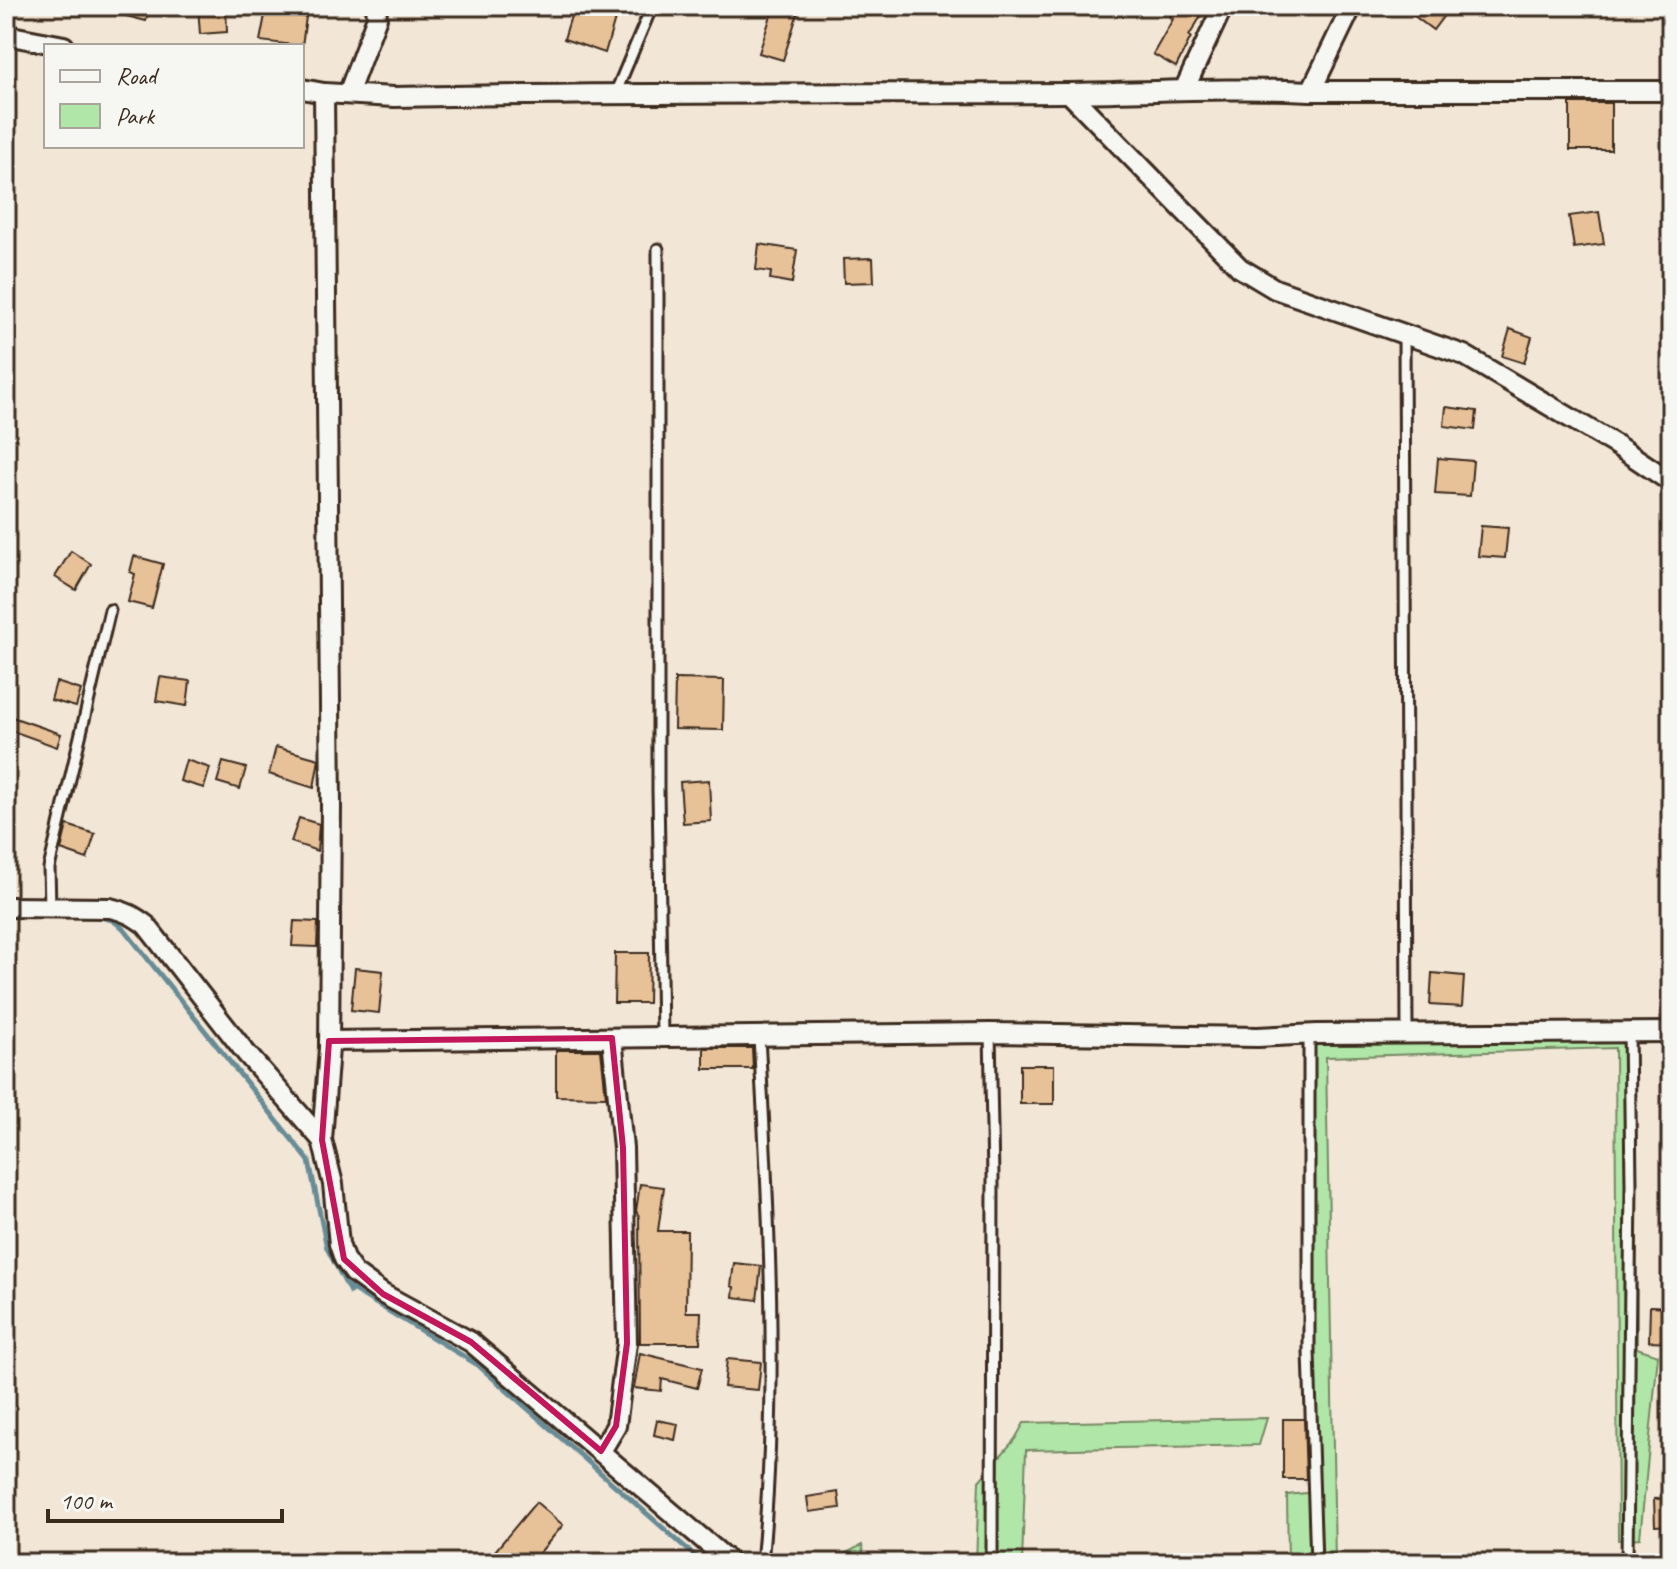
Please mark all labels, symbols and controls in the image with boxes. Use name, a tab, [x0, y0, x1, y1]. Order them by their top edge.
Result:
legend	[44, 44, 304, 148]
text: Road	[116, 61, 160, 91]
text: Park	[116, 101, 156, 131]
scale bar	[48, 1473, 282, 1523]
text: 100 m	[60, 1486, 114, 1516]

